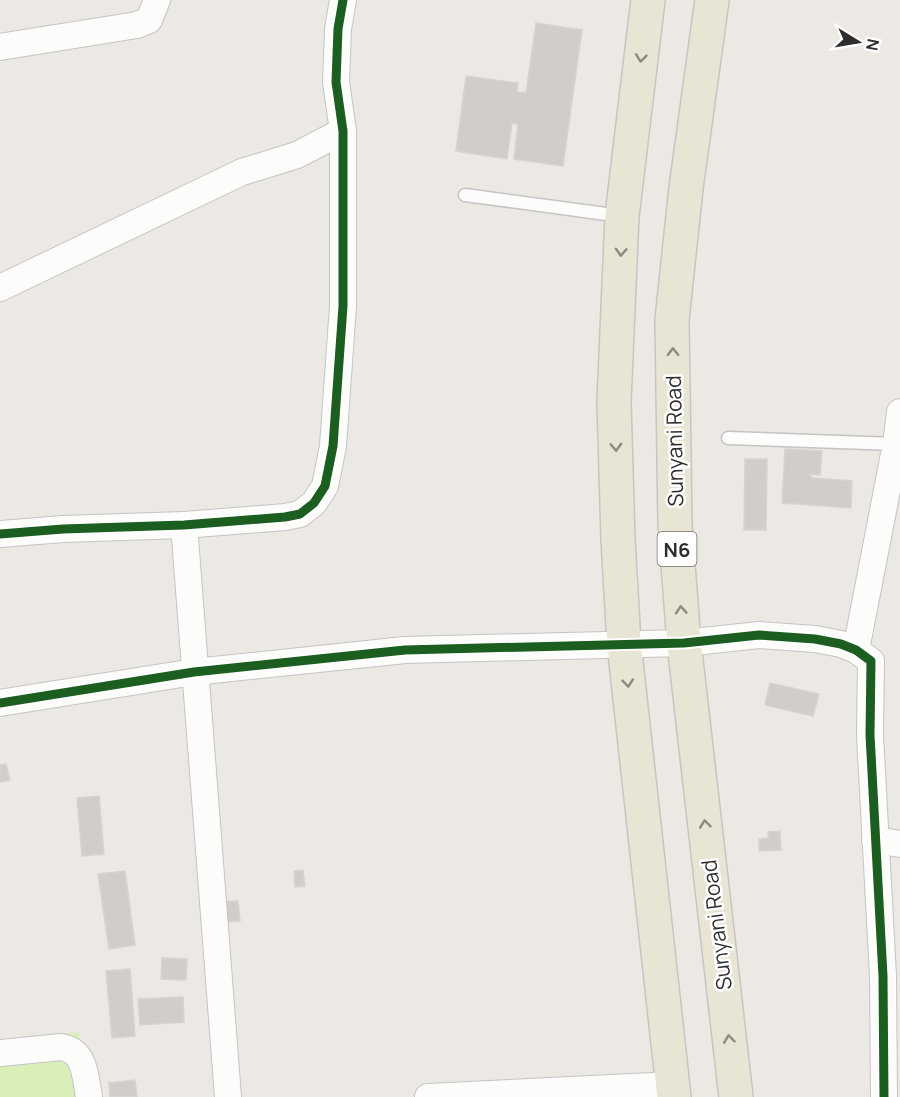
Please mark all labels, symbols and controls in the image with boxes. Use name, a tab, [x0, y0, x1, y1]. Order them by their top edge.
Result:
north arrow	[828, 12, 888, 72]
text: N	[861, 37, 885, 53]
one-way arrow	[635, 54, 648, 63]
one-way arrow	[614, 247, 627, 256]
one-way arrow	[666, 347, 679, 356]
street label: Sunyani Road	[659, 375, 689, 507]
one-way arrow	[609, 442, 622, 451]
road number: N6	[658, 532, 696, 566]
one-way arrow	[675, 605, 688, 614]
one-way arrow	[621, 679, 634, 688]
one-way arrow	[699, 820, 711, 829]
street label: Sunyani Road	[694, 858, 738, 992]
one-way arrow	[724, 1034, 736, 1043]

